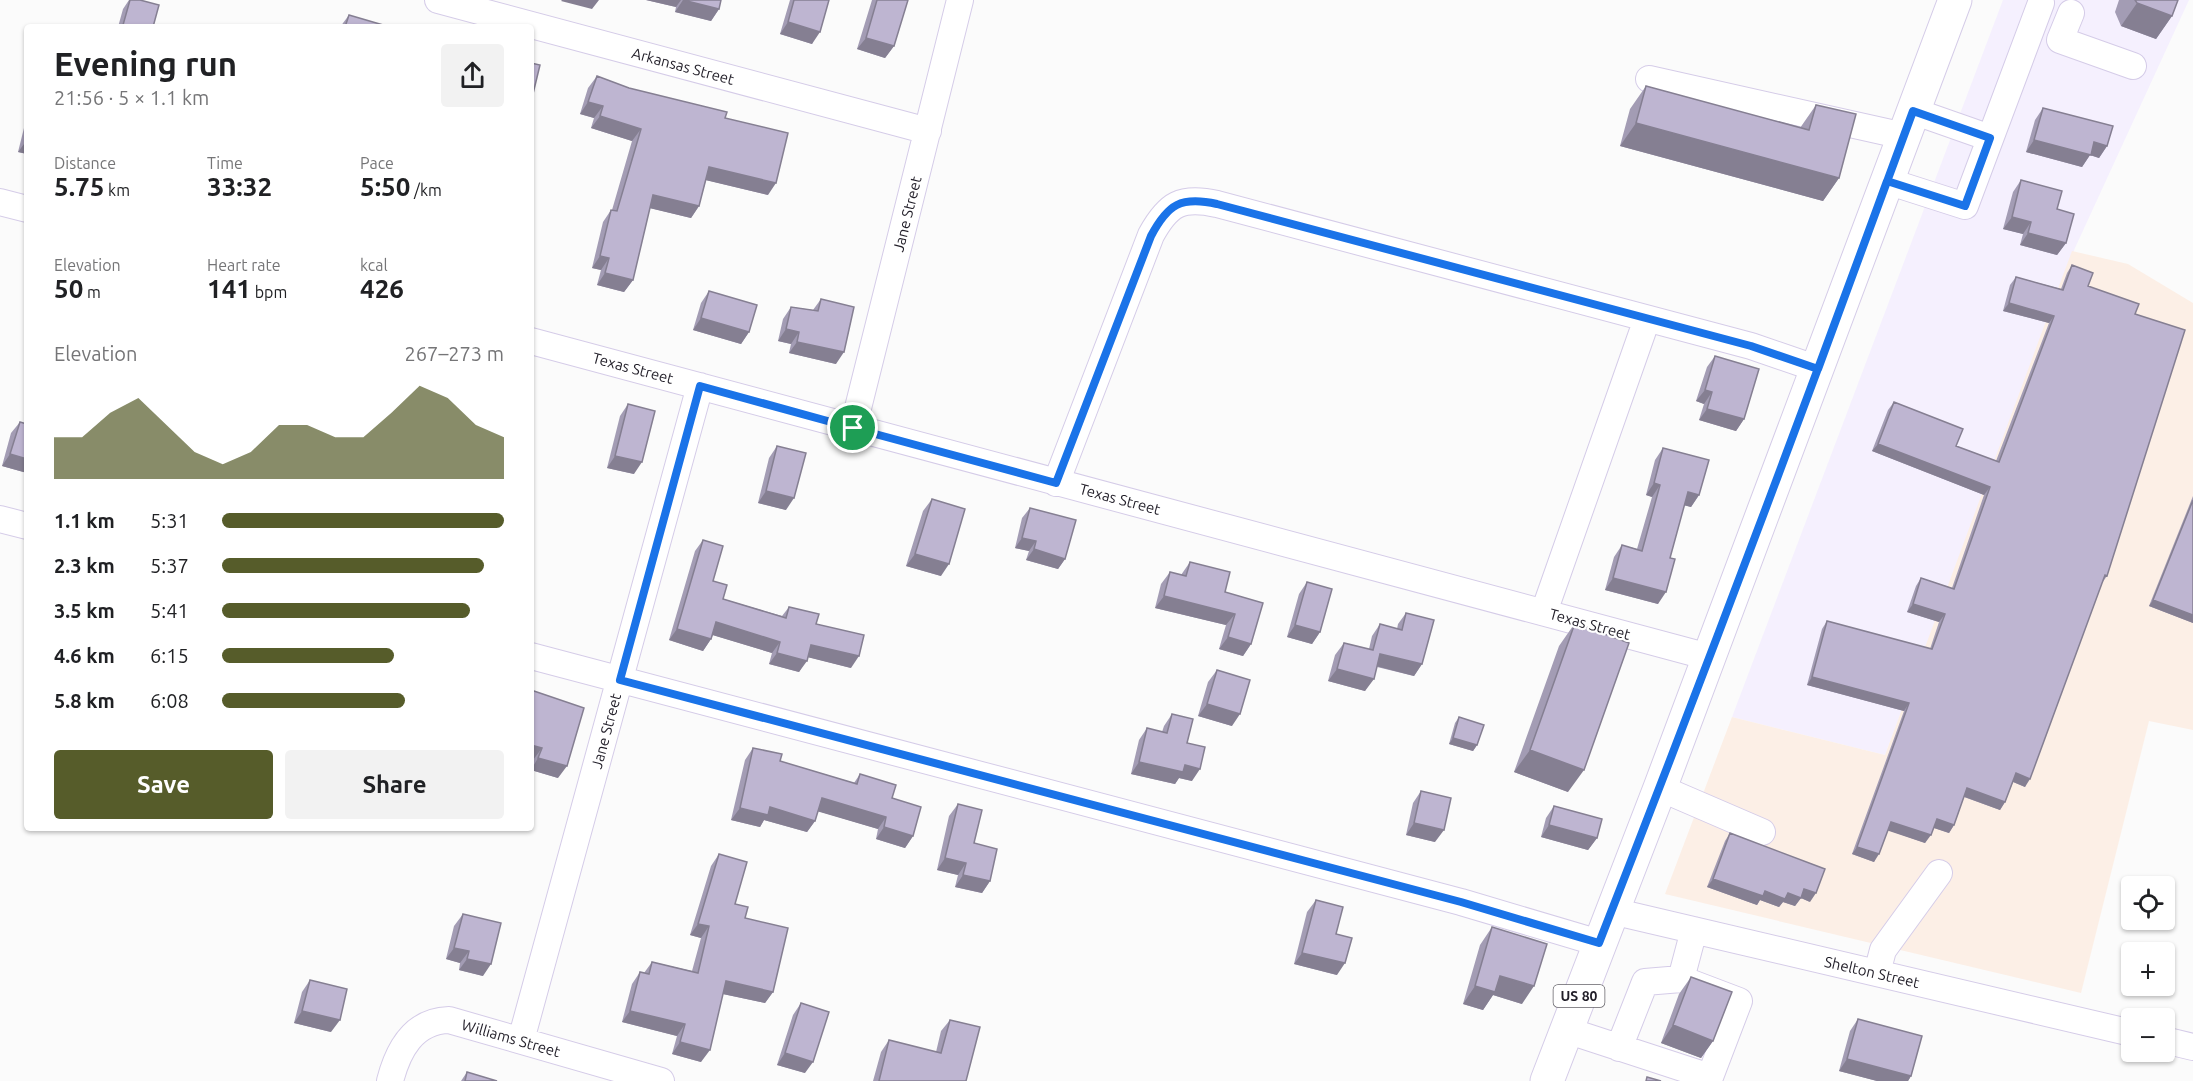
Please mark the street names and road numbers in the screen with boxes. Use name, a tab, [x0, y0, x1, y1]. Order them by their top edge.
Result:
street label: Arkansas Street	[630, 44, 736, 88]
street label: Jane Street	[889, 174, 925, 254]
street label: Texas Street	[591, 349, 675, 387]
street label: Texas Street	[1078, 480, 1162, 518]
street label: Texas Street	[1548, 605, 1632, 643]
street label: Jane Street	[588, 691, 624, 771]
street label: Shelton Street	[1823, 953, 1921, 991]
road number: US 80	[1554, 985, 1604, 1007]
street label: Williams Street	[460, 1016, 562, 1060]

